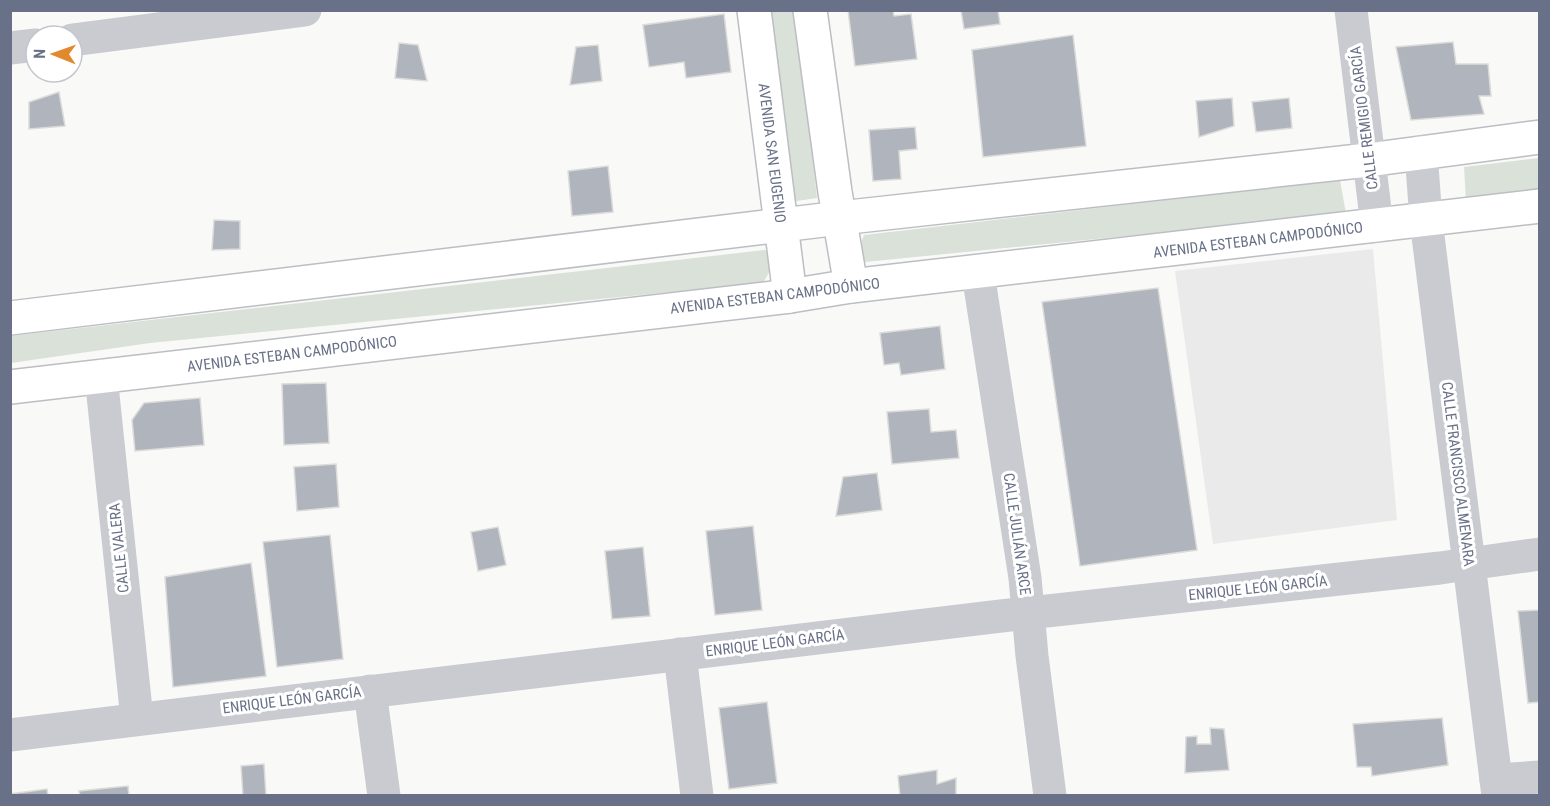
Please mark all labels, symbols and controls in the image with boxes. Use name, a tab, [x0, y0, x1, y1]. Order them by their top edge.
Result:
north arrow	[24, 24, 84, 84]
street label: CALLE REMIGIO GARCÍA	[1346, 45, 1382, 191]
text: N	[30, 49, 49, 59]
street label: AVENIDA SAN EUGENIO	[754, 82, 790, 224]
street label: AVENIDA ESTEBAN CAMPODÓNICO	[1152, 218, 1364, 262]
street label: AVENIDA ESTEBAN CAMPODÓNICO	[669, 274, 881, 318]
street label: AVENIDA ESTEBAN CAMPODÓNICO	[186, 332, 398, 376]
street label: CALLE FRANCISCO ALMENARA	[1438, 381, 1478, 568]
street label: CALLE JULIÁN ARCE	[1000, 472, 1034, 596]
street label: CALLE VALERA	[105, 502, 133, 594]
street label: ENRIQUE LEÓN GARCÍA	[1188, 572, 1329, 604]
street label: ENRIQUE LEÓN GARCÍA	[705, 626, 846, 660]
street label: ENRIQUE LEÓN GARCÍA	[222, 683, 363, 717]

